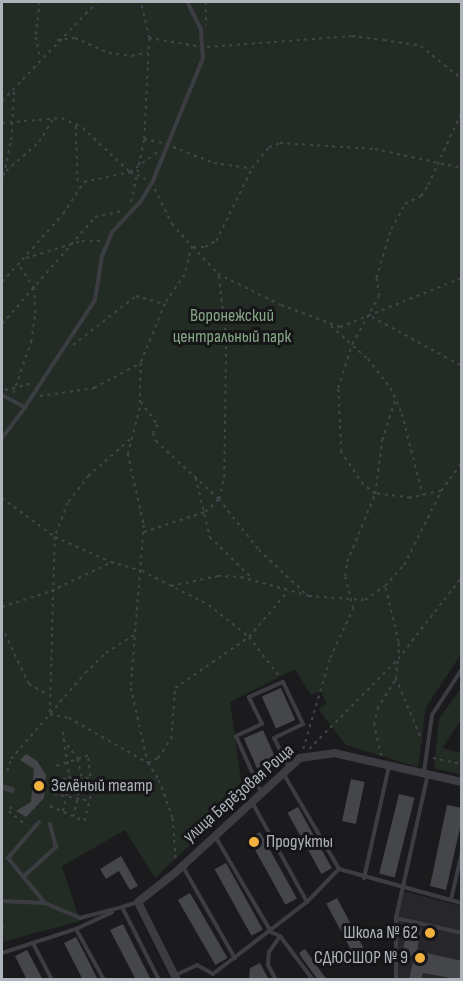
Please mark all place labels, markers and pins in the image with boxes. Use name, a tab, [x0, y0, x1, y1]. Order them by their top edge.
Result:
place label: Зелёный театр	[51, 775, 153, 797]
marker: Зелёный театр	[32, 779, 46, 793]
place label: Продукты	[266, 831, 333, 853]
marker: Продукты	[247, 835, 261, 849]
place label: Школа № 62	[343, 922, 418, 944]
marker: Школа № 62	[423, 926, 437, 940]
place label: СДЮСШОР № 9	[314, 947, 408, 969]
marker: СДЮСШОР № 9	[413, 951, 427, 965]

